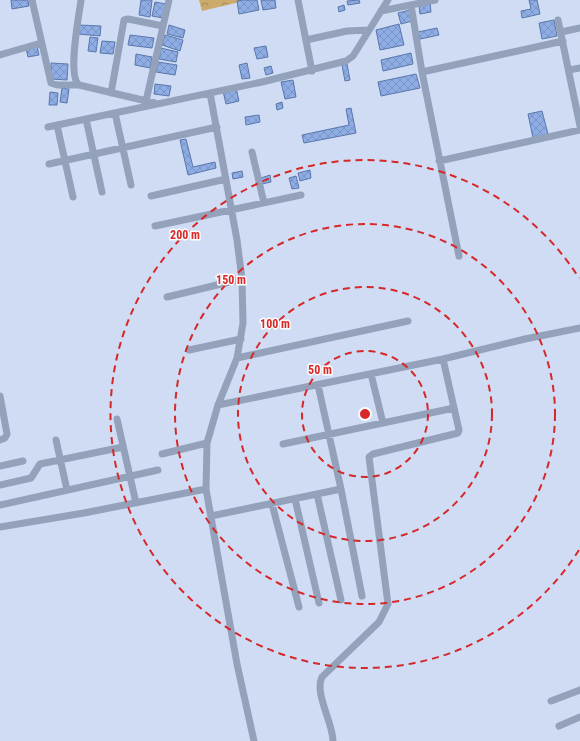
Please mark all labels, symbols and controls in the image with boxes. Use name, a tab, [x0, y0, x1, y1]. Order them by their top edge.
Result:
text: 200 m	[170, 228, 200, 242]
text: 150 m	[216, 273, 246, 287]
text: 100 m	[260, 317, 290, 331]
text: 50 m	[308, 363, 332, 377]
centre of rings	[358, 407, 372, 421]

